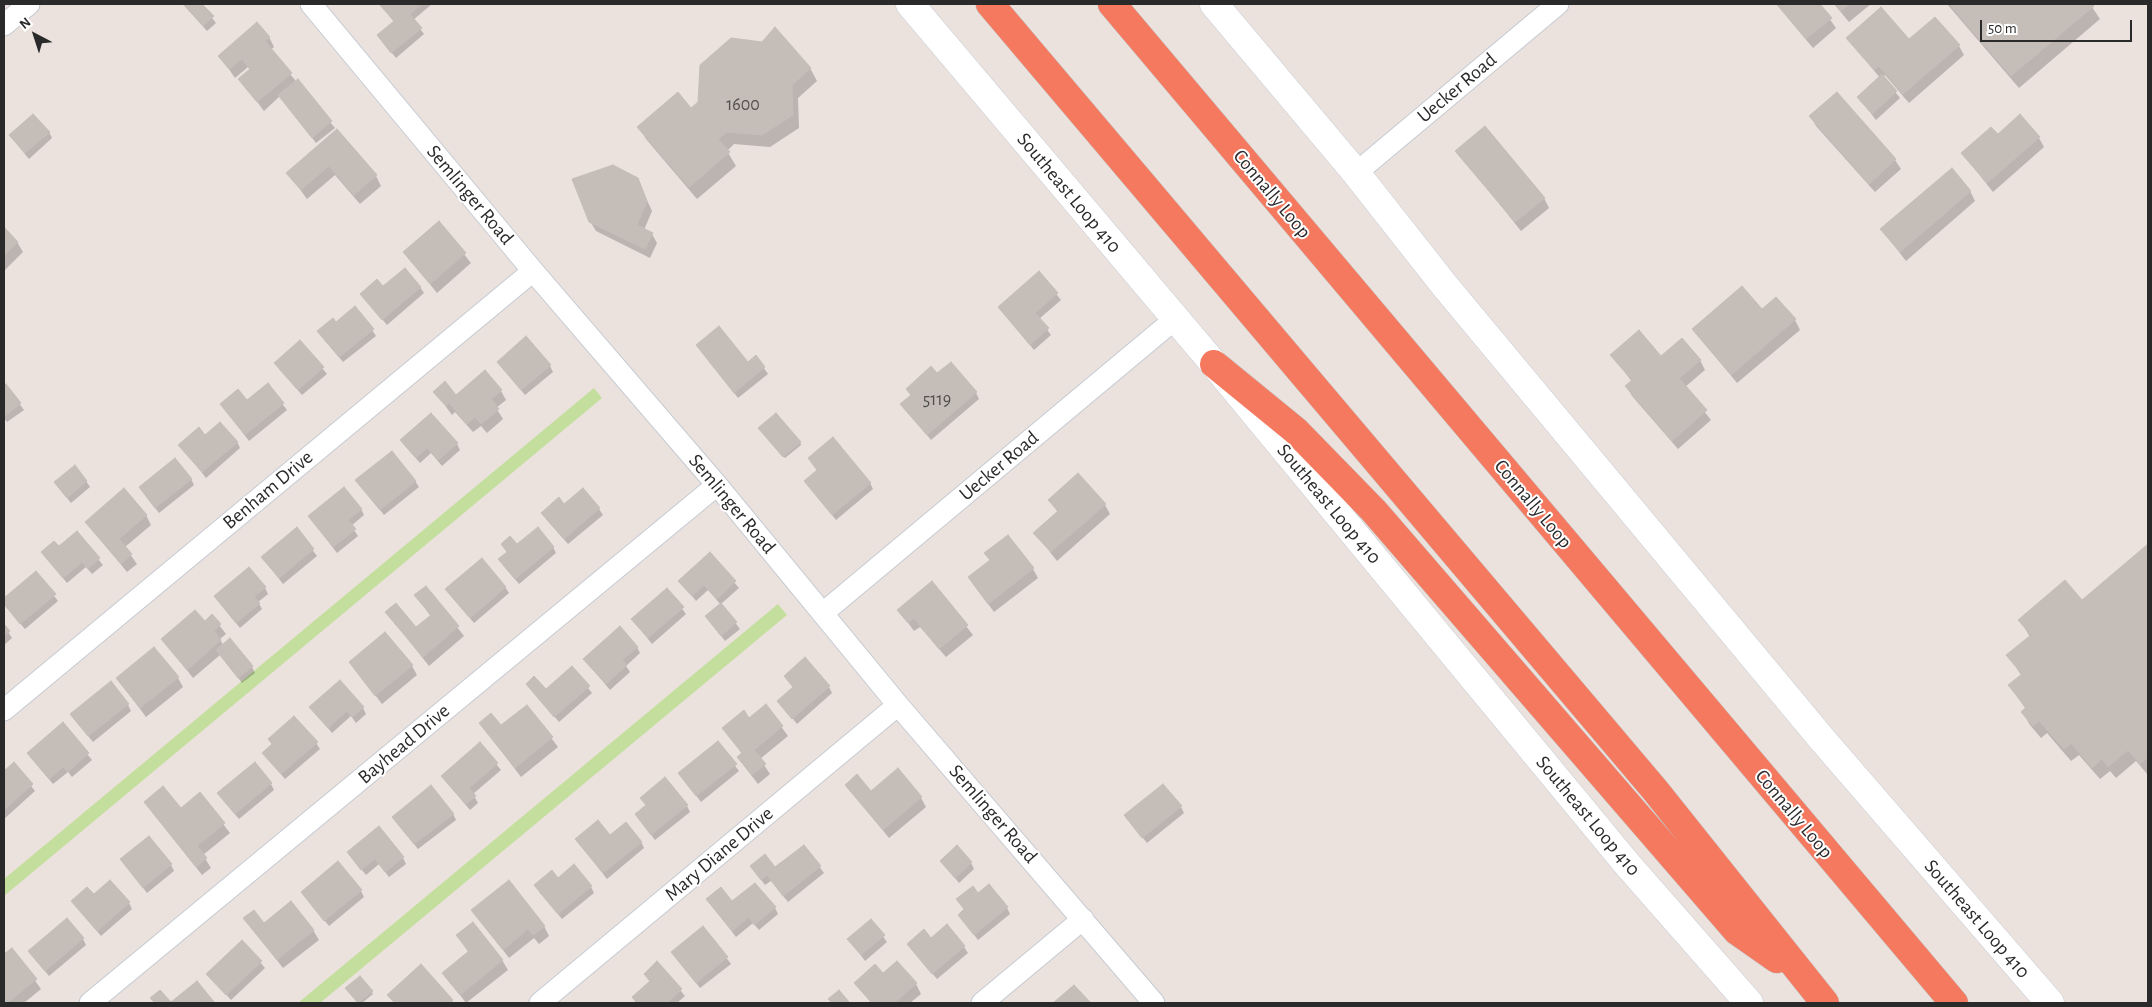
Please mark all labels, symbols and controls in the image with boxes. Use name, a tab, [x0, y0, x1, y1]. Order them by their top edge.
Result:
north arrow	[10, 10, 60, 60]
scale bar	[1982, 10, 2134, 42]
text: N	[17, 15, 34, 32]
text: 50 m	[1988, 21, 2017, 36]
street label: Uecker Road	[1412, 48, 1502, 128]
house number: 1600	[726, 94, 760, 116]
street label: Southeast Loop 410	[1012, 128, 1126, 258]
street label: Semlinger Road	[421, 140, 519, 250]
street label: Connally Loop	[1228, 145, 1316, 243]
house number: 5119	[923, 389, 951, 411]
street label: Uecker Road	[954, 426, 1044, 506]
street label: Southeast Loop 410	[1272, 439, 1386, 569]
street label: Benham Drive	[218, 445, 318, 535]
street label: Semlinger Road	[683, 449, 781, 559]
street label: Connally Loop	[1489, 455, 1577, 553]
street label: Bayhead Drive	[353, 699, 455, 789]
street label: Southeast Loop 410	[1531, 751, 1645, 881]
street label: Semlinger Road	[944, 760, 1042, 868]
street label: Connally Loop	[1750, 765, 1838, 863]
street label: Mary Diane Drive	[660, 802, 778, 906]
street label: Southeast Loop 410	[1919, 855, 2035, 983]

